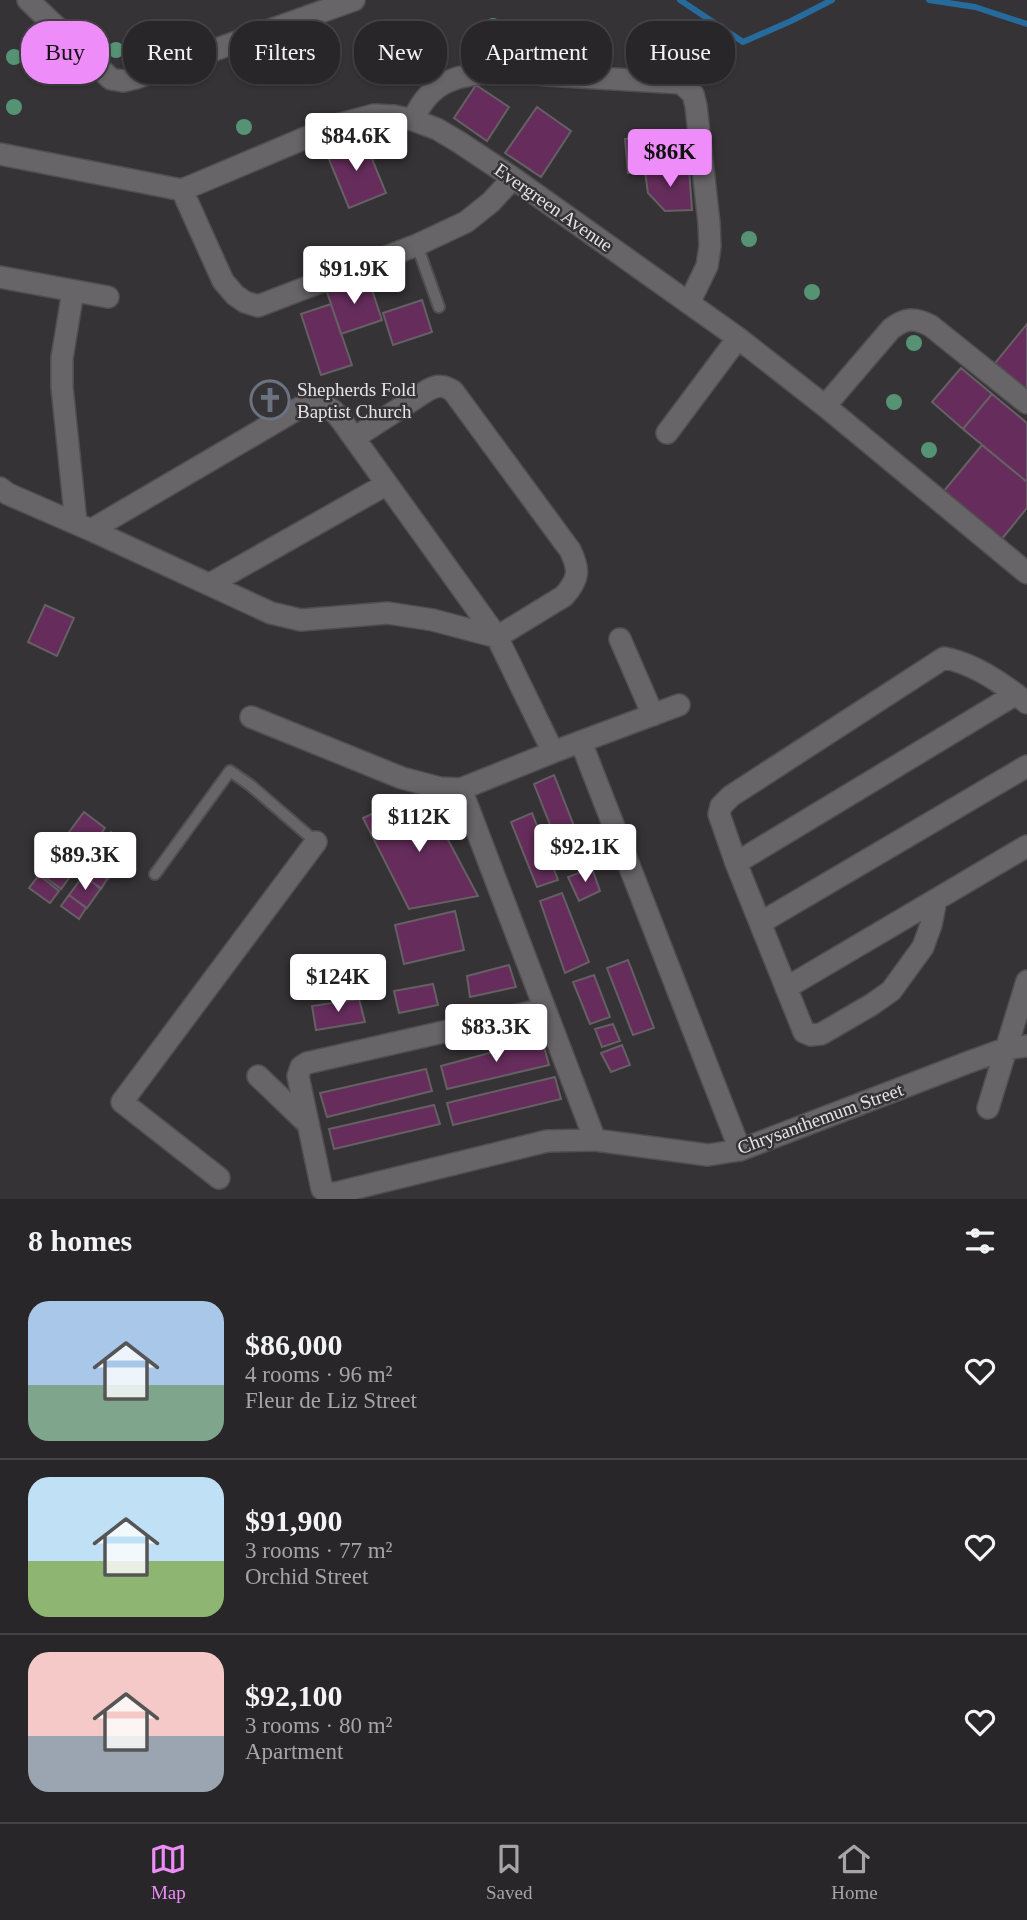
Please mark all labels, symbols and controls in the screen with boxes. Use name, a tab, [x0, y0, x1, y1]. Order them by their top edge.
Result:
chip: Buy	[21, 21, 109, 84]
chip: Rent	[123, 21, 216, 84]
chip: Filters	[230, 21, 340, 84]
chip: New	[354, 21, 447, 84]
chip: Apartment	[461, 21, 612, 84]
chip: House	[626, 21, 735, 84]
pin: $84.6K	[299, 114, 413, 173]
text: $84.6K	[321, 123, 391, 148]
pin: $86K	[629, 130, 711, 189]
text: $86K	[644, 139, 696, 164]
street label: Evergreen Avenue	[491, 159, 617, 256]
pin: $91.9K	[297, 246, 411, 306]
text: $91.9K	[319, 256, 389, 281]
church icon: Shepherds Fold Baptist Church	[249, 379, 291, 421]
place label: Shepherds Fold Baptist Church	[297, 379, 416, 422]
pin: $112K	[370, 794, 468, 854]
text: $112K	[388, 804, 450, 829]
pin: $92.1K	[528, 824, 642, 884]
pin: $89.3K	[28, 832, 142, 892]
text: $92.1K	[550, 834, 620, 859]
text: $89.3K	[50, 842, 120, 867]
pin: $124K	[289, 954, 387, 1014]
text: $124K	[306, 964, 370, 989]
pin: $83.3K	[439, 1004, 553, 1064]
text: $83.3K	[461, 1014, 531, 1039]
street label: Chrysanthemum Street	[735, 1078, 907, 1158]
icon: filters	[961, 1222, 999, 1260]
text: 8 homes	[28, 1224, 132, 1257]
text: $86,000	[245, 1328, 343, 1361]
icon: home	[84, 1329, 168, 1413]
icon: heart	[961, 1352, 999, 1390]
text: 4 rooms · 96 m²	[245, 1362, 392, 1387]
text: Fleur de Liz Street	[245, 1388, 417, 1413]
text: $91,900	[245, 1504, 343, 1537]
icon: home	[84, 1505, 168, 1589]
icon: heart	[961, 1528, 999, 1566]
text: 3 rooms · 77 m²	[245, 1538, 392, 1563]
text: Orchid Street	[245, 1564, 368, 1589]
text: $92,100	[245, 1679, 343, 1712]
icon: home	[84, 1680, 168, 1764]
icon: heart	[961, 1703, 999, 1741]
text: 3 rooms · 80 m²	[245, 1713, 392, 1738]
text: Apartment	[245, 1739, 343, 1764]
tab: Map	[149, 1840, 187, 1904]
tab: Saved	[486, 1840, 532, 1904]
tab: Home	[831, 1840, 878, 1904]

